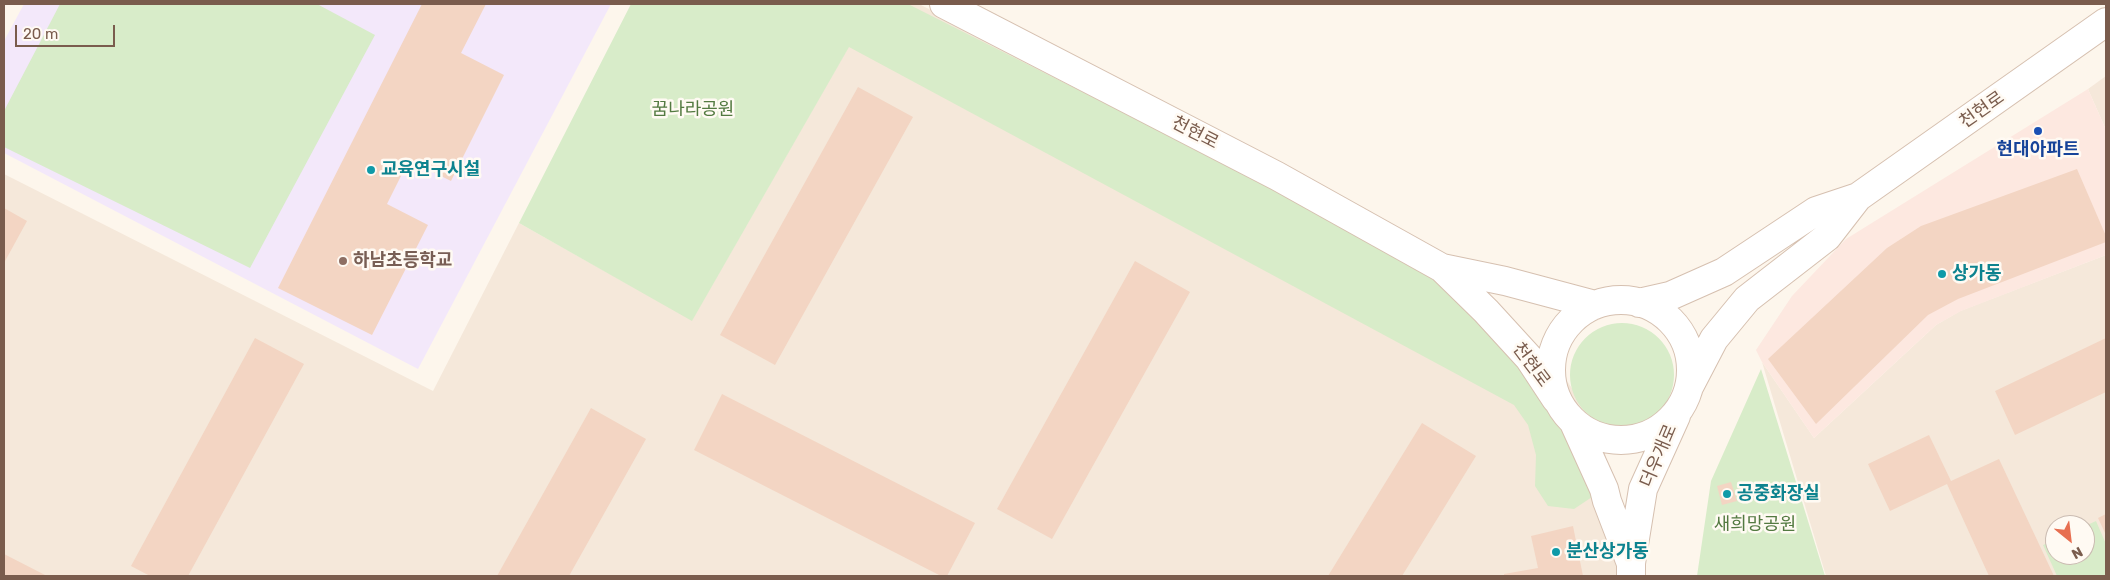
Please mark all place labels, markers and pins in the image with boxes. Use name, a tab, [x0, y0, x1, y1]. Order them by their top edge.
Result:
marker: 현대아파트	[2032, 125, 2044, 137]
place label: 현대아파트	[1997, 139, 2079, 161]
place label: 교육연구시설	[381, 159, 480, 181]
marker: 교육연구시설	[365, 164, 377, 176]
place label: 하남초등학교	[353, 250, 452, 272]
marker: 하남초등학교	[337, 255, 349, 267]
place label: 상가동	[1952, 263, 2002, 285]
marker: 상가동	[1936, 268, 1948, 280]
place label: 공중화장실	[1737, 483, 1820, 505]
marker: 공중화장실	[1721, 488, 1733, 500]
place label: 분산상가동	[1566, 541, 1649, 563]
marker: 분산상가동	[1550, 546, 1562, 558]

